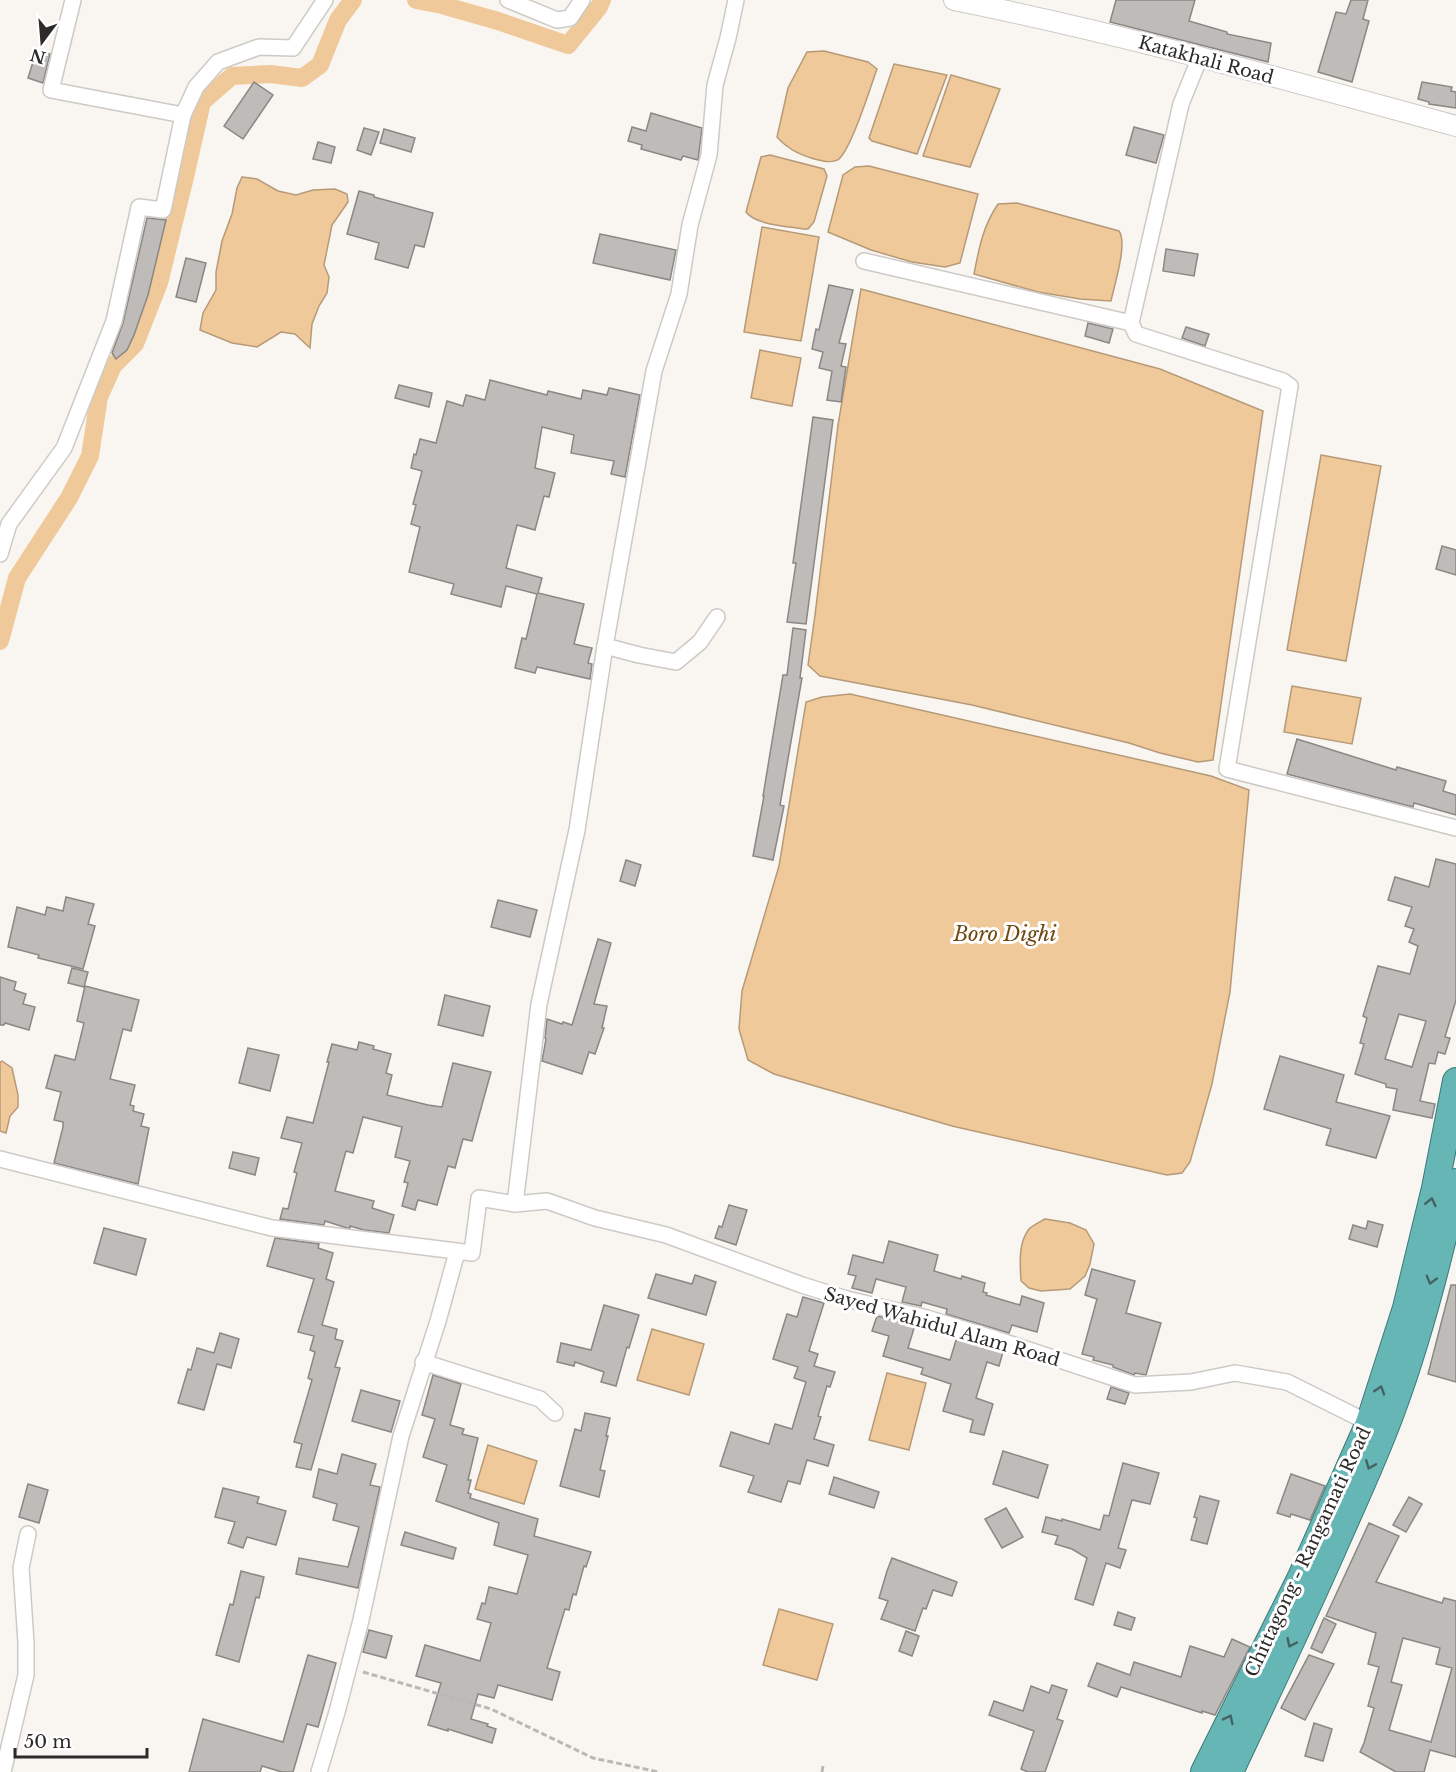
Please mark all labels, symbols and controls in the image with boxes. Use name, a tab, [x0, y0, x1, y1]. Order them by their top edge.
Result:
north arrow	[12, 12, 72, 72]
street label: Katakhali Road	[1136, 31, 1276, 89]
text: N	[28, 45, 48, 68]
water label: Boro Dighi	[953, 922, 1057, 946]
one-way arrow	[1424, 1197, 1437, 1207]
one-way arrow	[1426, 1275, 1439, 1285]
street label: Sayed Wahidul Alam Road	[822, 1283, 1062, 1371]
one-way arrow	[1373, 1385, 1385, 1396]
street label: Chittagong - Rangamati Road	[1240, 1424, 1376, 1680]
one-way arrow	[1365, 1458, 1377, 1469]
one-way arrow	[1286, 1636, 1298, 1647]
one-way arrow	[1222, 1715, 1234, 1726]
scale bar	[15, 1721, 147, 1759]
text: 50 m	[24, 1731, 72, 1753]

